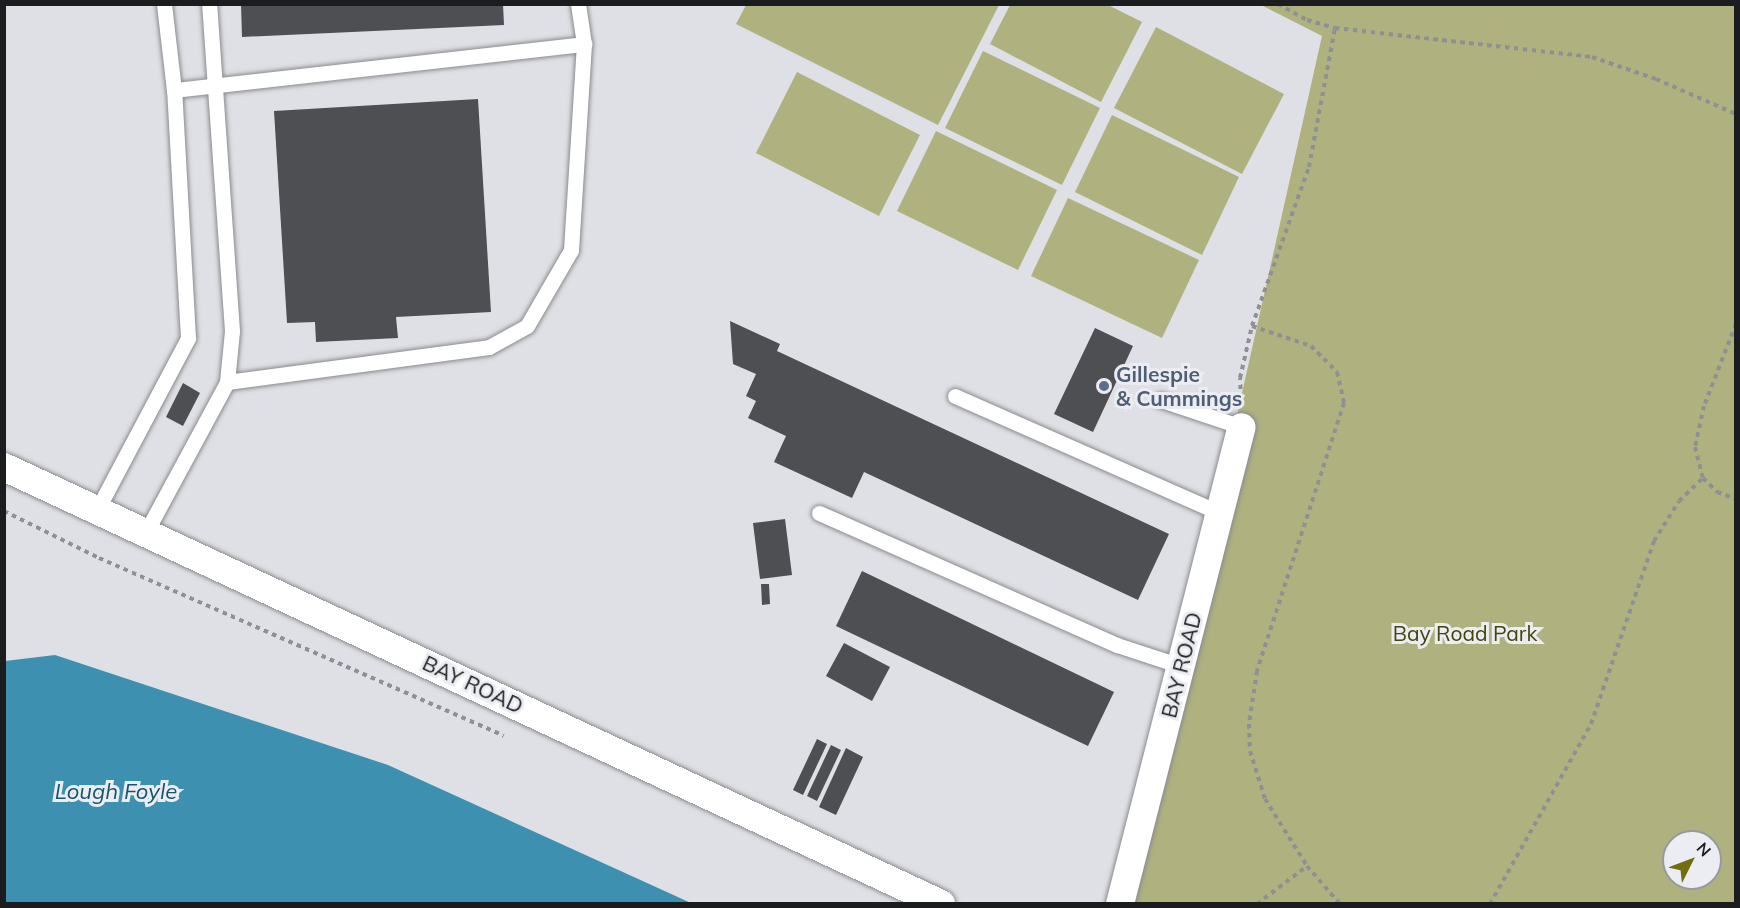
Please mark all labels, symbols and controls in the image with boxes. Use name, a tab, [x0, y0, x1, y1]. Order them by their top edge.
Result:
place label: Gillespie & Cummings	[1116, 361, 1242, 411]
marker: Gillespie & Cummings	[1097, 379, 1111, 393]
street label: BAY ROAD	[1156, 610, 1206, 720]
park label: Bay Road Park	[1393, 620, 1537, 646]
street label: BAY ROAD	[419, 650, 527, 718]
water label: Lough Foyle	[55, 779, 177, 805]
north arrow	[1662, 830, 1722, 890]
text: N	[1692, 838, 1715, 860]

